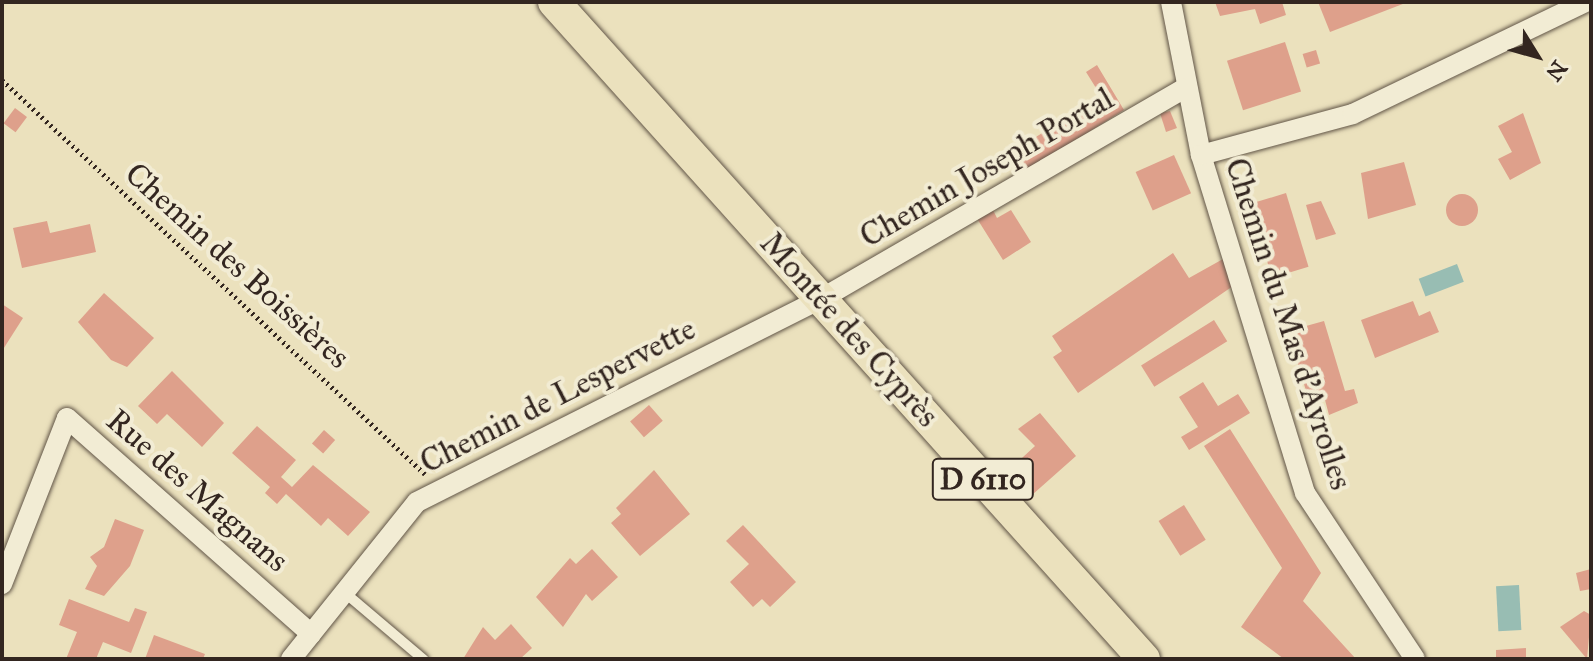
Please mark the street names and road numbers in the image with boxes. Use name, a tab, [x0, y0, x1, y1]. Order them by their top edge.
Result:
street label: Chemin Joseph Portal	[853, 80, 1121, 256]
street label: Chemin du Mas d'Ayrolles	[1216, 153, 1360, 495]
street label: Chemin des Boissières	[117, 155, 357, 377]
street label: Montée des Cyprès	[752, 225, 946, 435]
street label: Chemin de Lespervette	[414, 310, 702, 482]
street label: Rue des Magnans	[98, 401, 296, 581]
road number: D 6110	[931, 453, 1035, 505]

